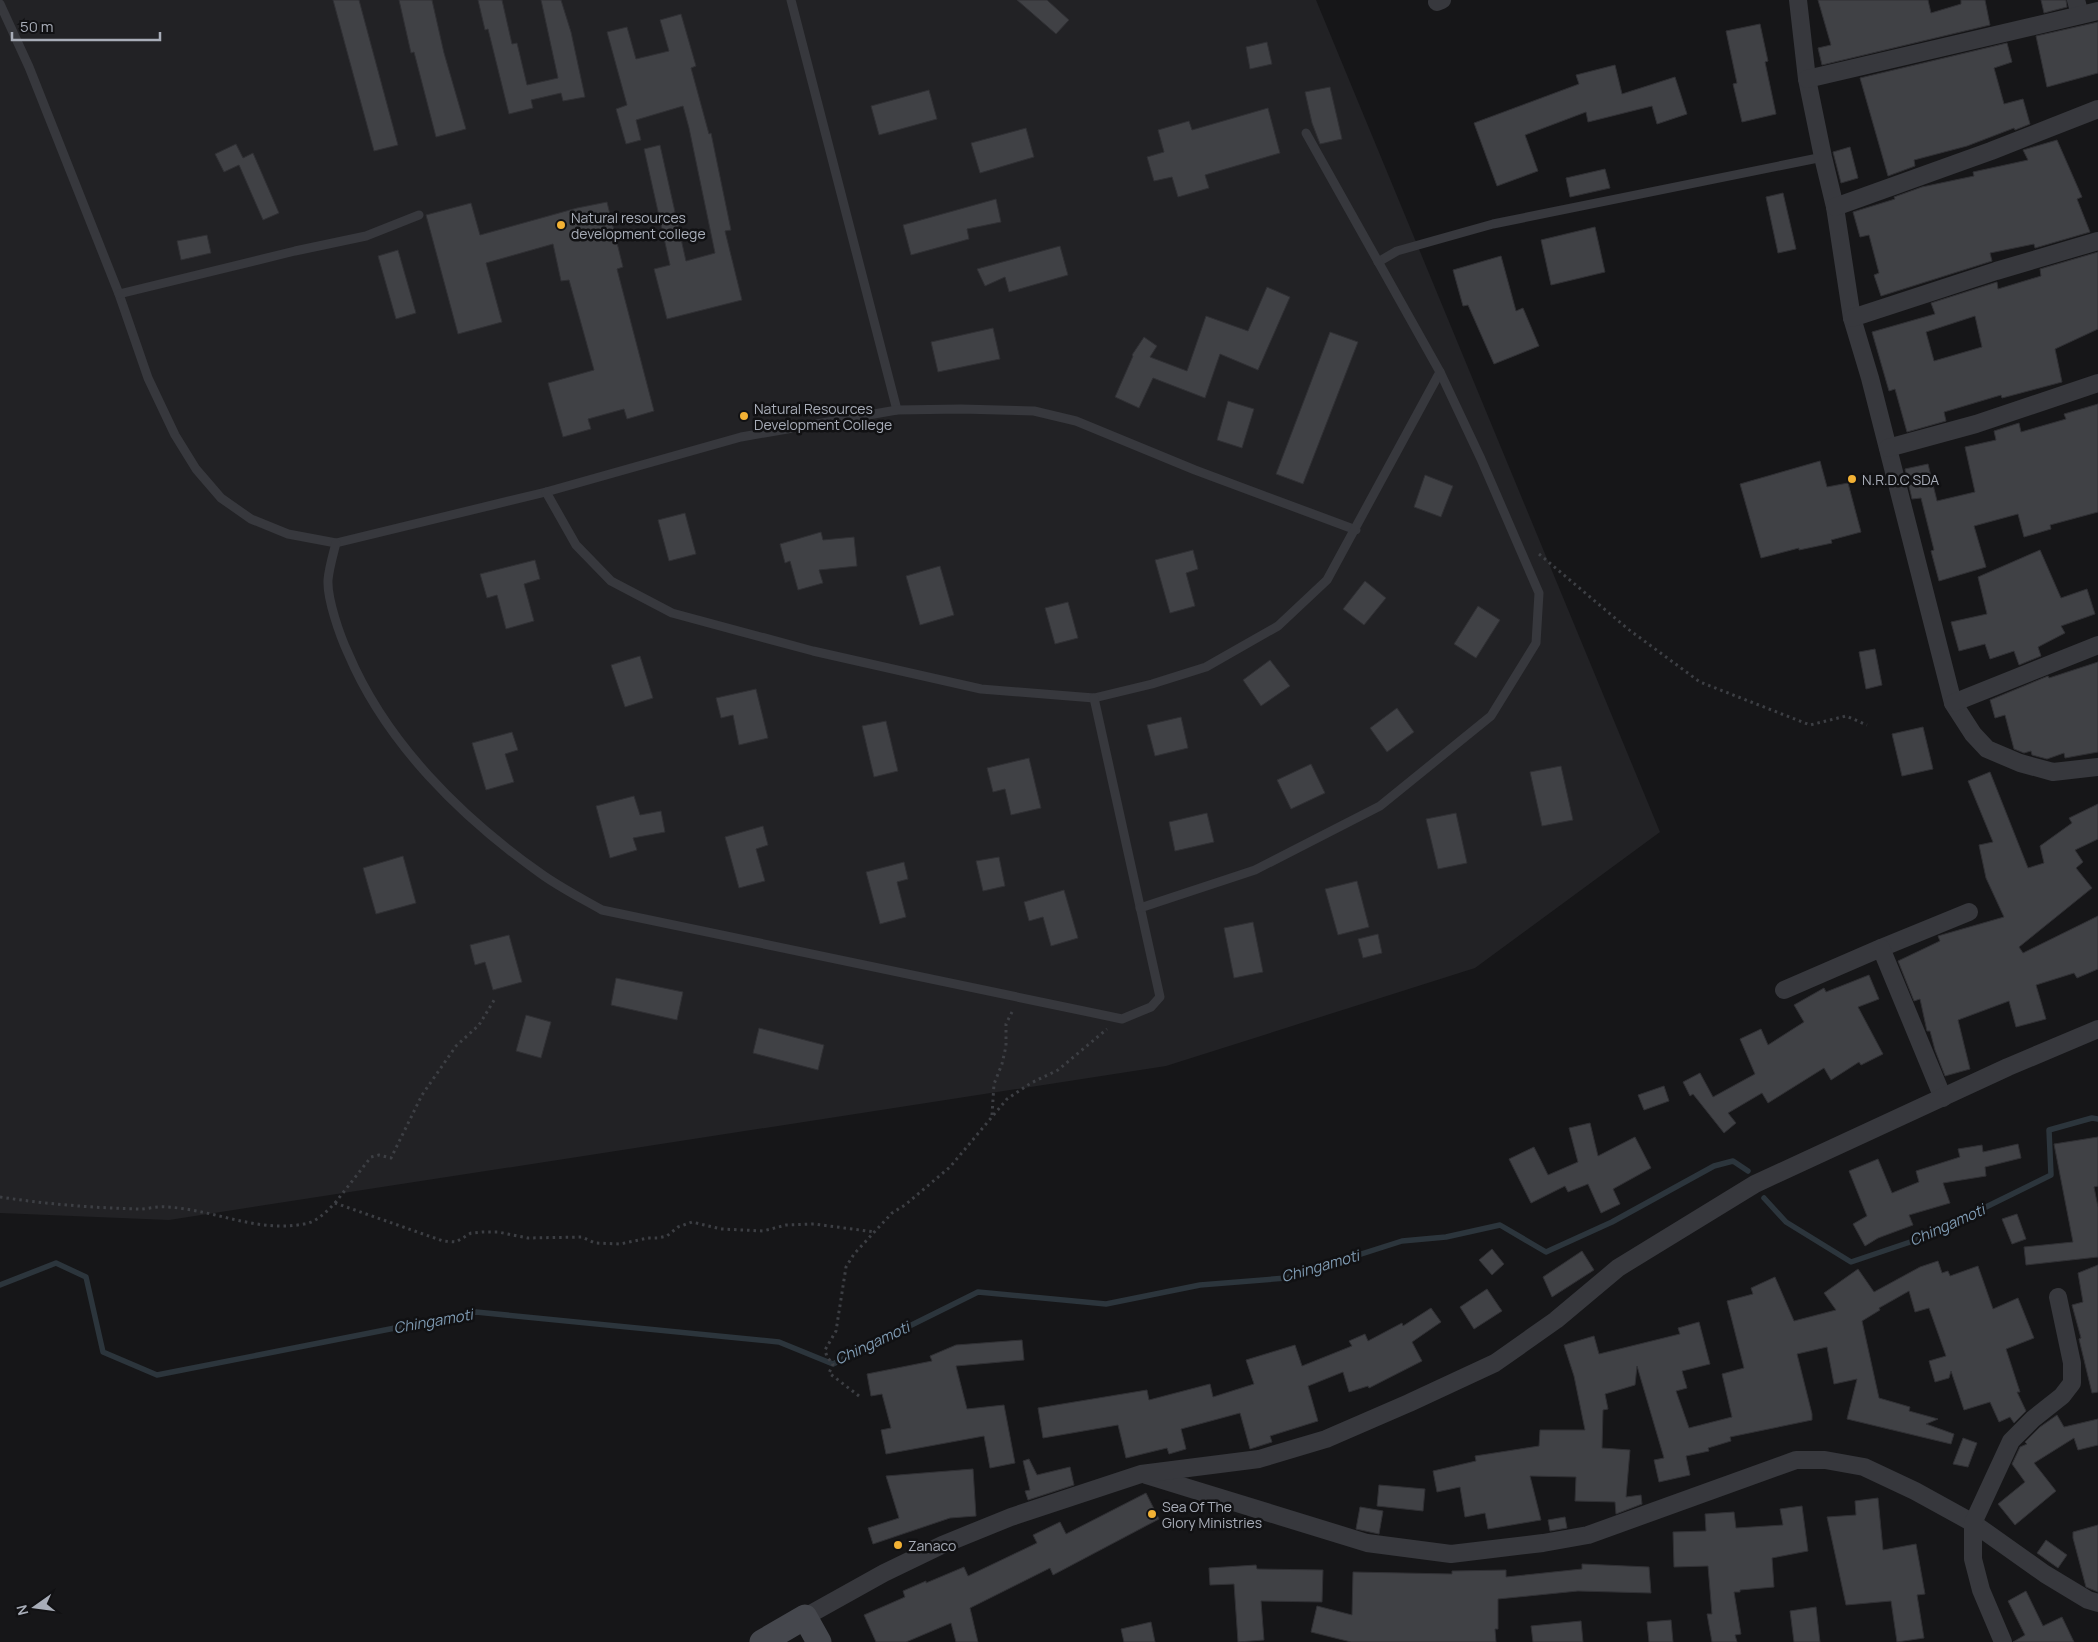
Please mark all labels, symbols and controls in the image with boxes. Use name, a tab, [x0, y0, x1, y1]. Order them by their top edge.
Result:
scale bar	[12, 10, 160, 42]
text: 50 m	[20, 16, 54, 37]
place label: Natural resources development college	[571, 208, 706, 243]
marker: Natural resources development college	[555, 219, 567, 231]
place label: Natural Resources Development College	[754, 399, 892, 434]
marker: Natural Resources Development College	[738, 410, 750, 422]
place label: N.R.D.C SDA	[1862, 470, 1939, 489]
marker: N.R.D.C SDA	[1846, 473, 1858, 485]
water label: Chingamoti	[1906, 1198, 1990, 1251]
water label: Chingamoti	[1278, 1244, 1364, 1287]
water label: Chingamoti	[392, 1303, 477, 1338]
water label: Chingamoti	[831, 1315, 915, 1369]
place label: Sea Of The Glory Ministries	[1162, 1497, 1262, 1532]
marker: Sea Of The Glory Ministries	[1146, 1508, 1158, 1520]
place label: Zanaco	[908, 1536, 956, 1555]
marker: Zanaco	[892, 1539, 904, 1551]
north arrow	[10, 1582, 60, 1632]
text: N	[11, 1603, 32, 1617]

